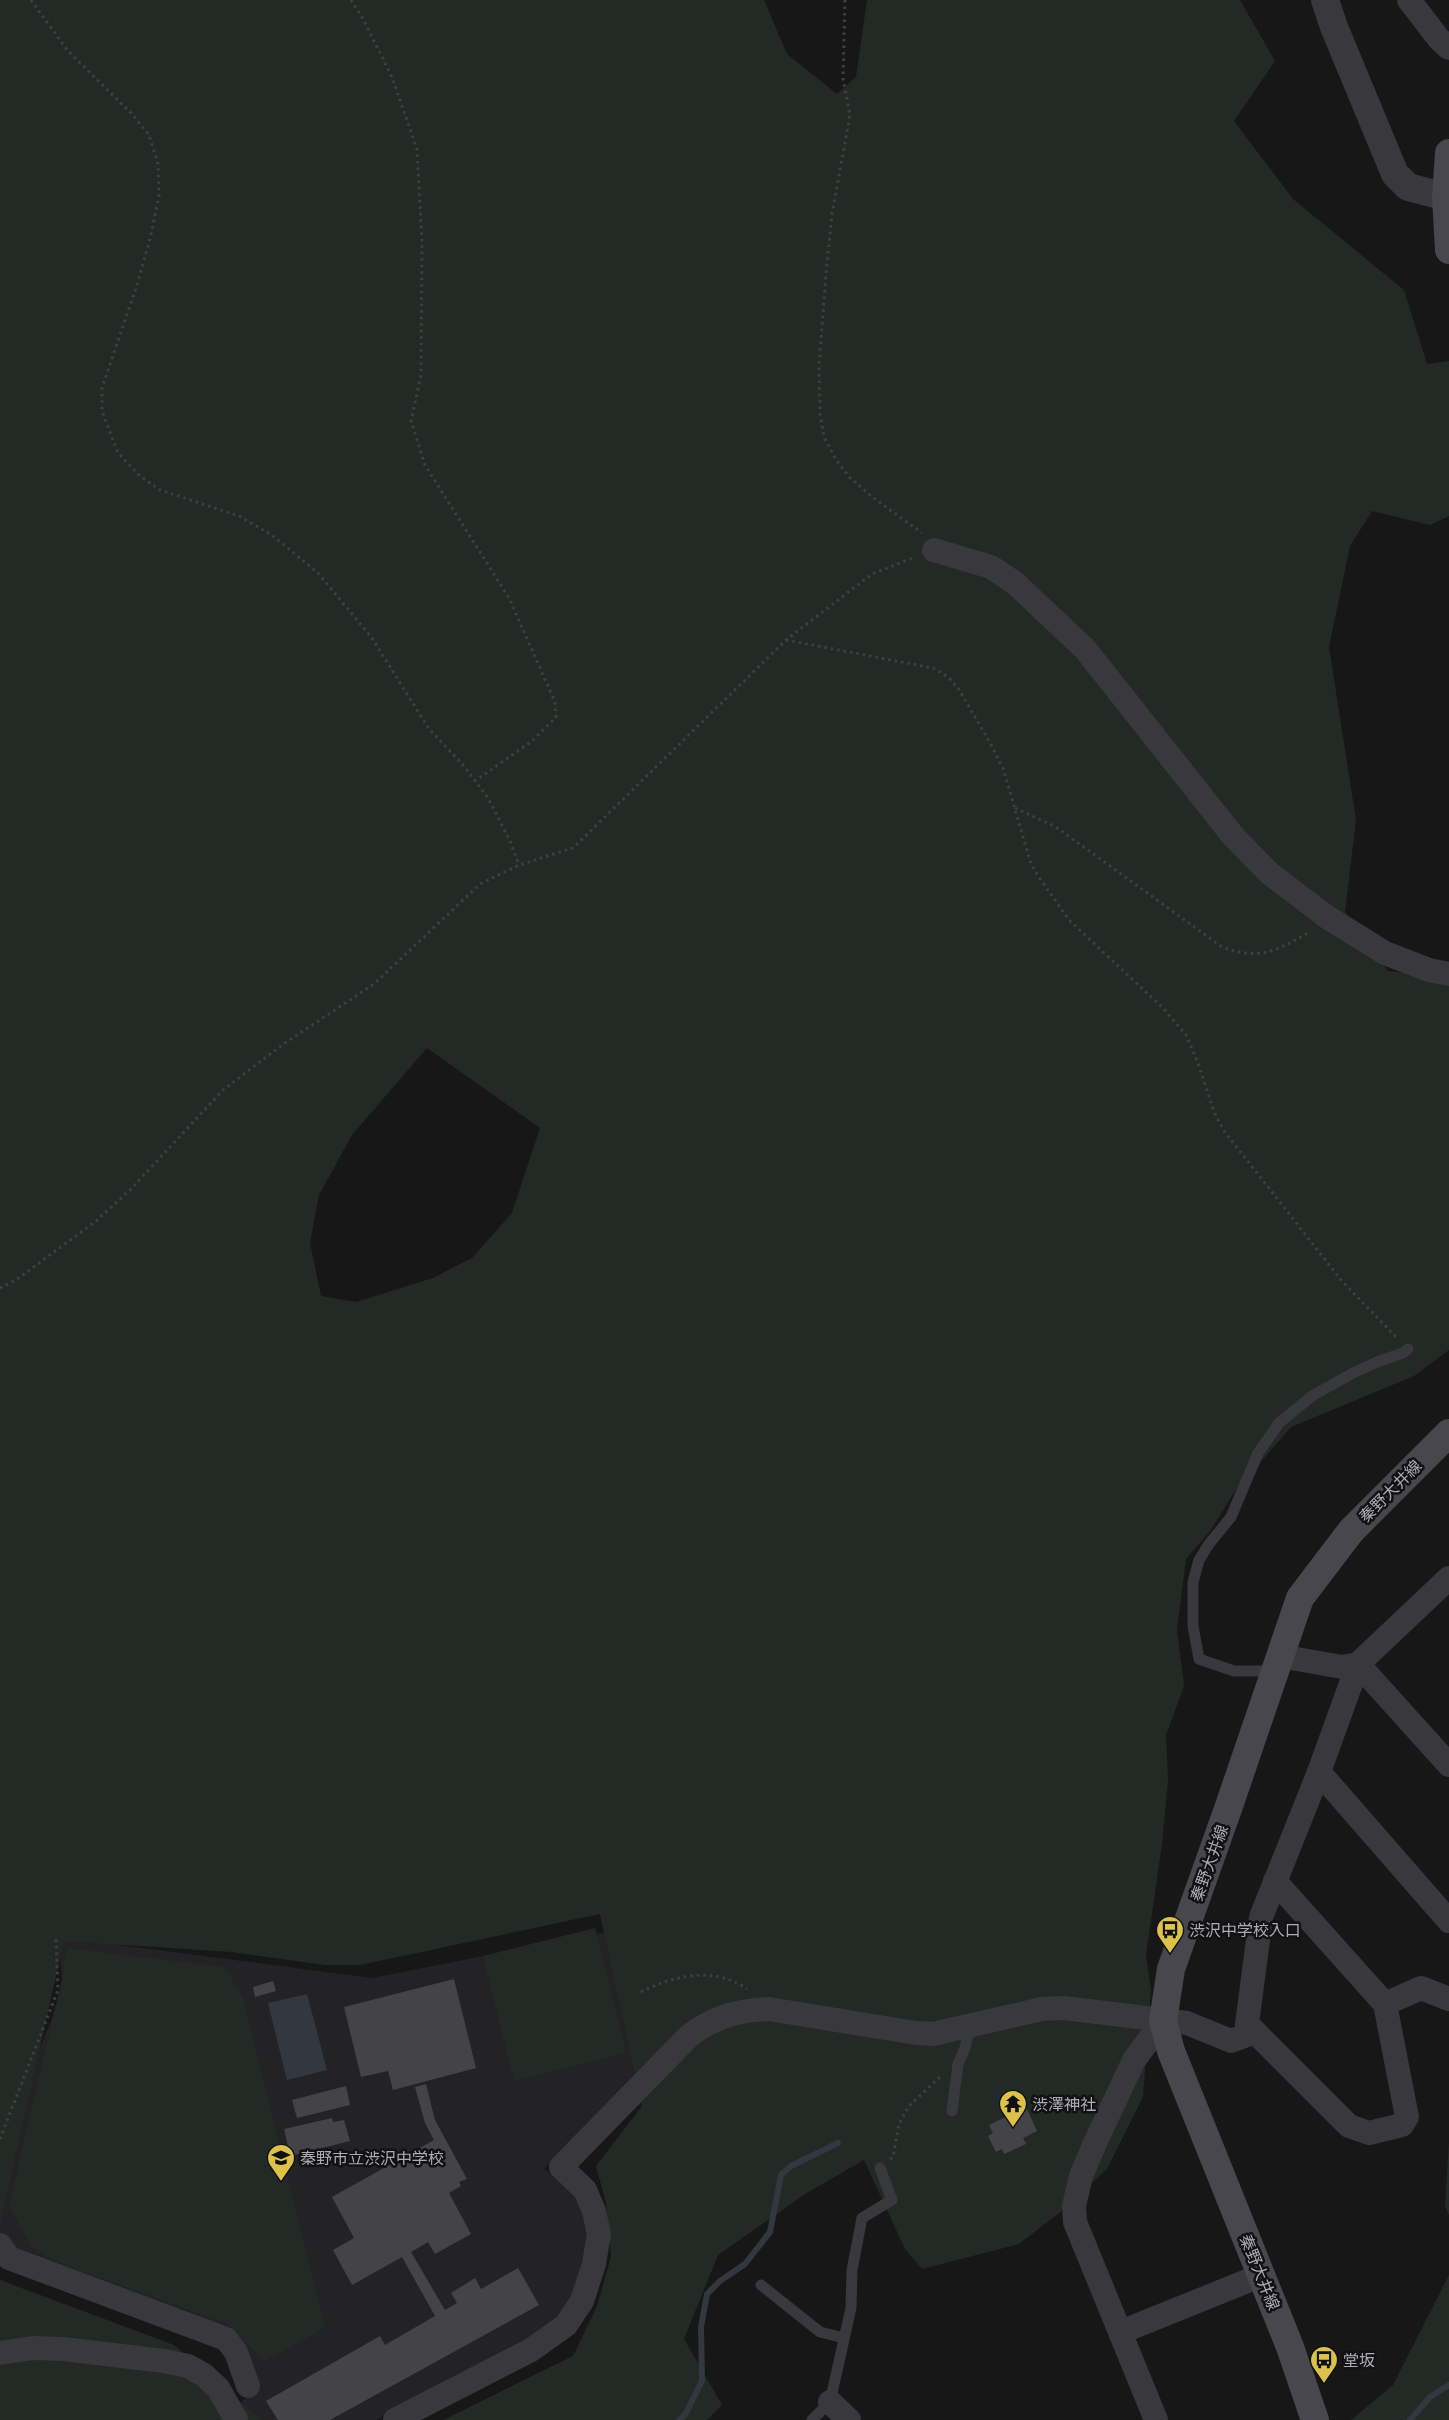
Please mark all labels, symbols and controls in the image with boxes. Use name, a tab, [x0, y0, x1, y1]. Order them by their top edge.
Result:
street label: 秦野大井線	[1355, 1456, 1425, 1526]
street label: 秦野大井線	[1187, 1822, 1232, 1904]
bus stop icon: 渋沢中学校入口	[1155, 1915, 1185, 1954]
place label: 渋沢中学校入口	[1189, 1921, 1301, 1940]
temple icon: 渋澤神社	[998, 2089, 1028, 2128]
place label: 渋澤神社	[1032, 2095, 1096, 2114]
school or university icon: 秦野市立渋沢中学校	[266, 2143, 296, 2182]
place label: 秦野市立渋沢中学校	[300, 2149, 444, 2168]
street label: 秦野大井線	[1236, 2232, 1283, 2313]
bus stop icon: 堂坂	[1309, 2345, 1339, 2384]
place label: 堂坂	[1343, 2351, 1375, 2370]

